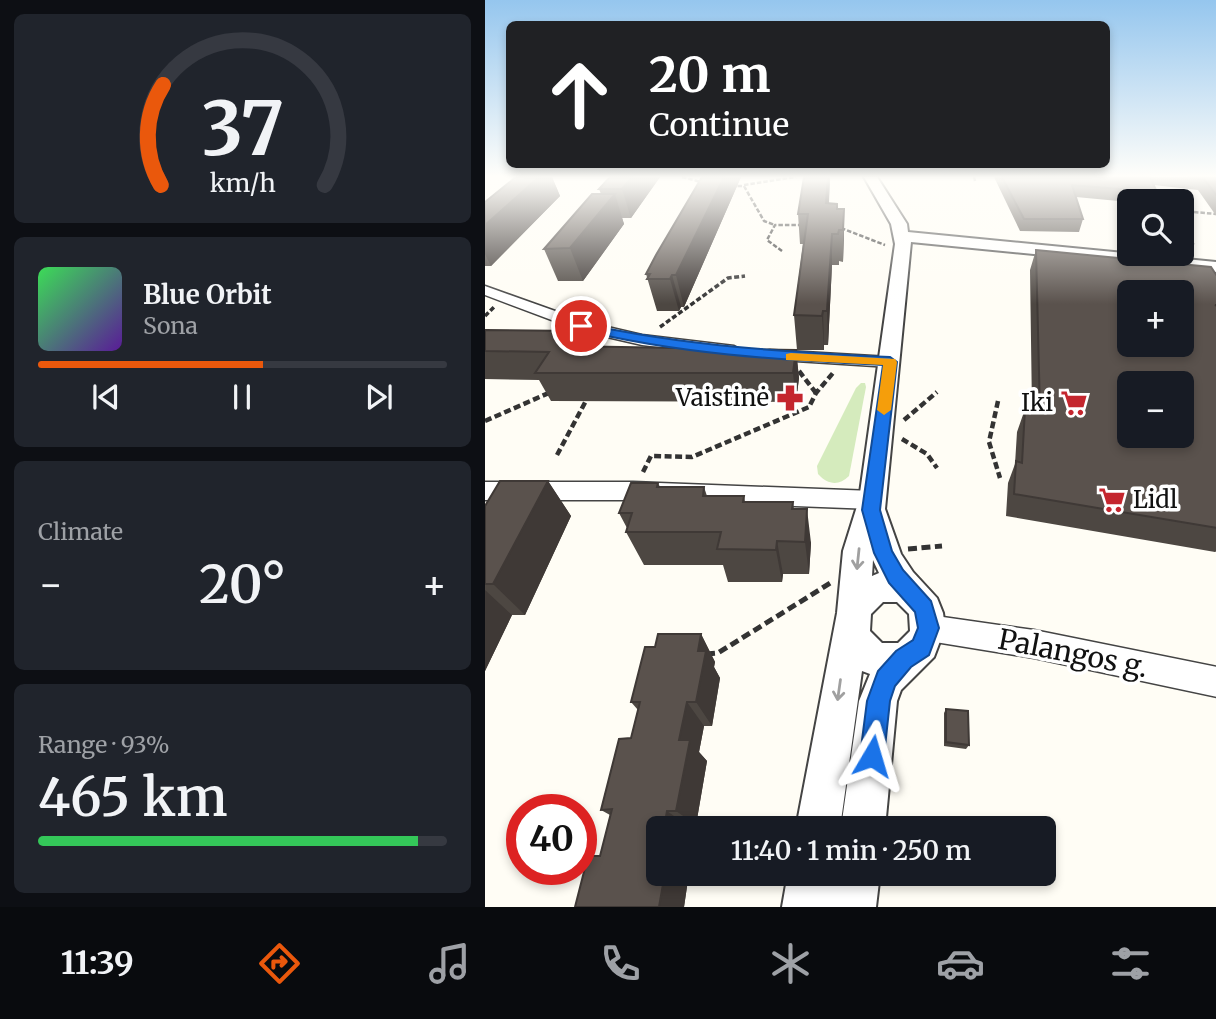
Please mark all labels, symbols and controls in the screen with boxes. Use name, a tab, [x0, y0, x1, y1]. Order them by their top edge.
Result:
text: 20 m	[649, 44, 770, 105]
icon: ahead	[534, 49, 625, 140]
text: 37	[201, 83, 284, 175]
text: Continue	[649, 105, 789, 145]
text: km/h	[209, 166, 276, 198]
map controls	[1117, 189, 1194, 448]
button: search	[1117, 189, 1194, 266]
text: Blue Orbit	[143, 278, 272, 311]
button: +	[1117, 280, 1194, 357]
pin	[551, 296, 611, 356]
icon: arrive	[562, 307, 600, 345]
text: Sona	[143, 311, 198, 340]
button: −	[1117, 371, 1194, 448]
icon: previous	[87, 378, 125, 416]
icon: pause	[223, 378, 261, 416]
icon: next	[360, 378, 398, 416]
place label: Vaistinė	[675, 382, 769, 413]
pharmacy icon: Vaistinė	[775, 383, 805, 413]
place label: Iki	[1021, 387, 1053, 418]
supermarket icon: Iki	[1059, 388, 1089, 418]
place label: Lidl	[1133, 484, 1177, 515]
supermarket icon: Lidl	[1097, 485, 1127, 515]
text: Climate	[38, 517, 123, 546]
one-way arrow	[851, 548, 864, 570]
text: 20°	[199, 552, 286, 617]
text: −	[38, 561, 63, 608]
text: +	[422, 561, 447, 608]
street label: Palangos g.	[995, 621, 1151, 685]
one-way arrow	[832, 678, 845, 701]
position arrow	[835, 719, 909, 793]
text: Range · 93%	[38, 730, 170, 759]
text: 465 km	[38, 765, 228, 830]
speed limit sign: 40	[506, 794, 597, 885]
text: 11:40 · 1 min · 250 m	[731, 834, 971, 867]
icon: directions	[255, 939, 304, 988]
icon: music	[425, 939, 474, 988]
icon: phone	[596, 939, 645, 988]
icon: climate	[766, 939, 815, 988]
icon: car	[936, 939, 985, 988]
icon: filters	[1106, 939, 1155, 988]
text: 11:39	[61, 943, 134, 983]

